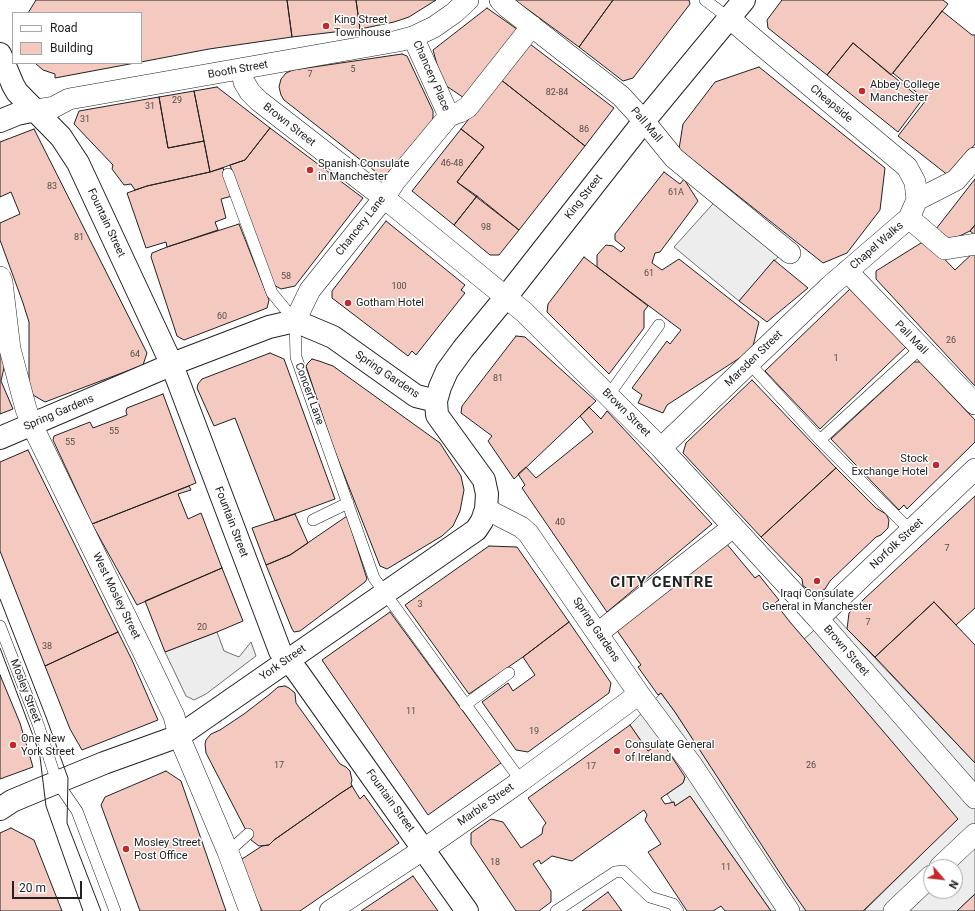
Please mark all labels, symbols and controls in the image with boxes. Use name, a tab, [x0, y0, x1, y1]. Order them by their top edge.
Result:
legend	[12, 12, 142, 64]
place label: King Street Townhouse	[334, 13, 391, 39]
text: Road	[50, 21, 78, 35]
marker: King Street Townhouse	[321, 21, 331, 31]
street label: Chancery Place	[410, 39, 452, 113]
text: Building	[50, 41, 93, 55]
street label: Booth Street	[207, 58, 269, 82]
house number: 5	[350, 65, 356, 75]
house number: 7	[307, 70, 313, 80]
place label: Abbey College Manchester	[870, 78, 940, 104]
street label: Cheapside	[807, 82, 855, 126]
marker: Abbey College Manchester	[857, 86, 867, 96]
house number: 82-84	[546, 88, 568, 98]
house number: 29	[172, 96, 182, 106]
street label: Brown Street	[260, 100, 318, 150]
house number: 31	[145, 102, 155, 112]
street label: Pall Mall	[627, 105, 665, 145]
house number: 31	[80, 115, 90, 125]
house number: 86	[579, 125, 589, 135]
place label: Spanish Consulate in Manchester	[318, 157, 409, 183]
house number: 46-48	[441, 159, 463, 169]
marker: Spanish Consulate in Manchester	[305, 165, 315, 175]
street label: King Street	[562, 172, 606, 222]
house number: 83	[47, 182, 57, 192]
street label: Fountain Street	[84, 186, 128, 260]
house number: 61A	[668, 188, 684, 198]
street label: Chancery Lane	[333, 193, 389, 259]
street label: Chapel Walks	[848, 219, 906, 273]
house number: 98	[481, 223, 491, 233]
house number: 81	[74, 233, 84, 243]
house number: 61	[644, 269, 654, 279]
house number: 58	[281, 272, 291, 282]
house number: 100	[391, 282, 407, 292]
place label: Gotham Hotel	[356, 296, 424, 310]
marker: Gotham Hotel	[343, 298, 353, 308]
house number: 60	[217, 312, 227, 322]
street label: Pall Mall	[892, 318, 930, 358]
street label: Marsden Street	[722, 328, 786, 390]
house number: 26	[946, 336, 956, 346]
street label: Spring Gardens	[352, 349, 422, 401]
house number: 64	[130, 350, 140, 360]
house number: 1	[833, 354, 839, 364]
street label: Concert Lane	[292, 361, 326, 427]
house number: 81	[493, 374, 503, 384]
street label: Brown Street	[599, 386, 653, 440]
street label: Spring Gardens	[22, 392, 96, 434]
house number: 55	[109, 427, 119, 437]
house number: 55	[65, 438, 75, 448]
place label: Stock Exchange Hotel	[852, 452, 928, 478]
marker: Stock Exchange Hotel	[931, 460, 941, 470]
street label: Fountain Street	[211, 485, 251, 559]
street label: Norfolk Street	[868, 516, 926, 572]
house number: 40	[555, 518, 565, 528]
house number: 7	[944, 544, 950, 554]
street label: West Mosley Street	[89, 551, 143, 641]
district label: CITY CENTRE	[610, 574, 714, 592]
marker: Iraqi Consulate General in Manchester	[812, 576, 822, 586]
place label: Iraqi Consulate General in Manchester	[762, 587, 872, 613]
street label: Spring Gardens	[570, 595, 622, 665]
house number: 3	[417, 600, 423, 610]
house number: 7	[865, 618, 871, 628]
house number: 20	[197, 623, 207, 633]
street label: Brown Street	[820, 623, 872, 679]
house number: 38	[42, 642, 52, 652]
street label: York Street	[257, 642, 309, 684]
street label: Mosley Street	[7, 657, 43, 725]
house number: 11	[406, 707, 416, 717]
house number: 19	[529, 727, 539, 737]
place label: One New York Street	[21, 732, 75, 758]
place label: Consulate General of Ireland	[625, 738, 714, 764]
marker: One New York Street	[8, 740, 18, 750]
marker: Consulate General of Ireland	[612, 746, 622, 756]
house number: 17	[274, 761, 284, 771]
house number: 26	[806, 761, 816, 771]
house number: 17	[586, 762, 596, 772]
street label: Fountain Street	[363, 767, 417, 835]
street label: Marble Street	[455, 781, 517, 829]
place label: Mosley Street Post Office	[134, 836, 201, 862]
marker: Mosley Street Post Office	[121, 844, 131, 854]
house number: 18	[490, 858, 500, 868]
north arrow	[923, 859, 963, 899]
house number: 11	[721, 863, 731, 873]
scale bar	[14, 873, 84, 899]
text: N	[946, 878, 961, 891]
text: 20 m	[19, 881, 46, 895]

